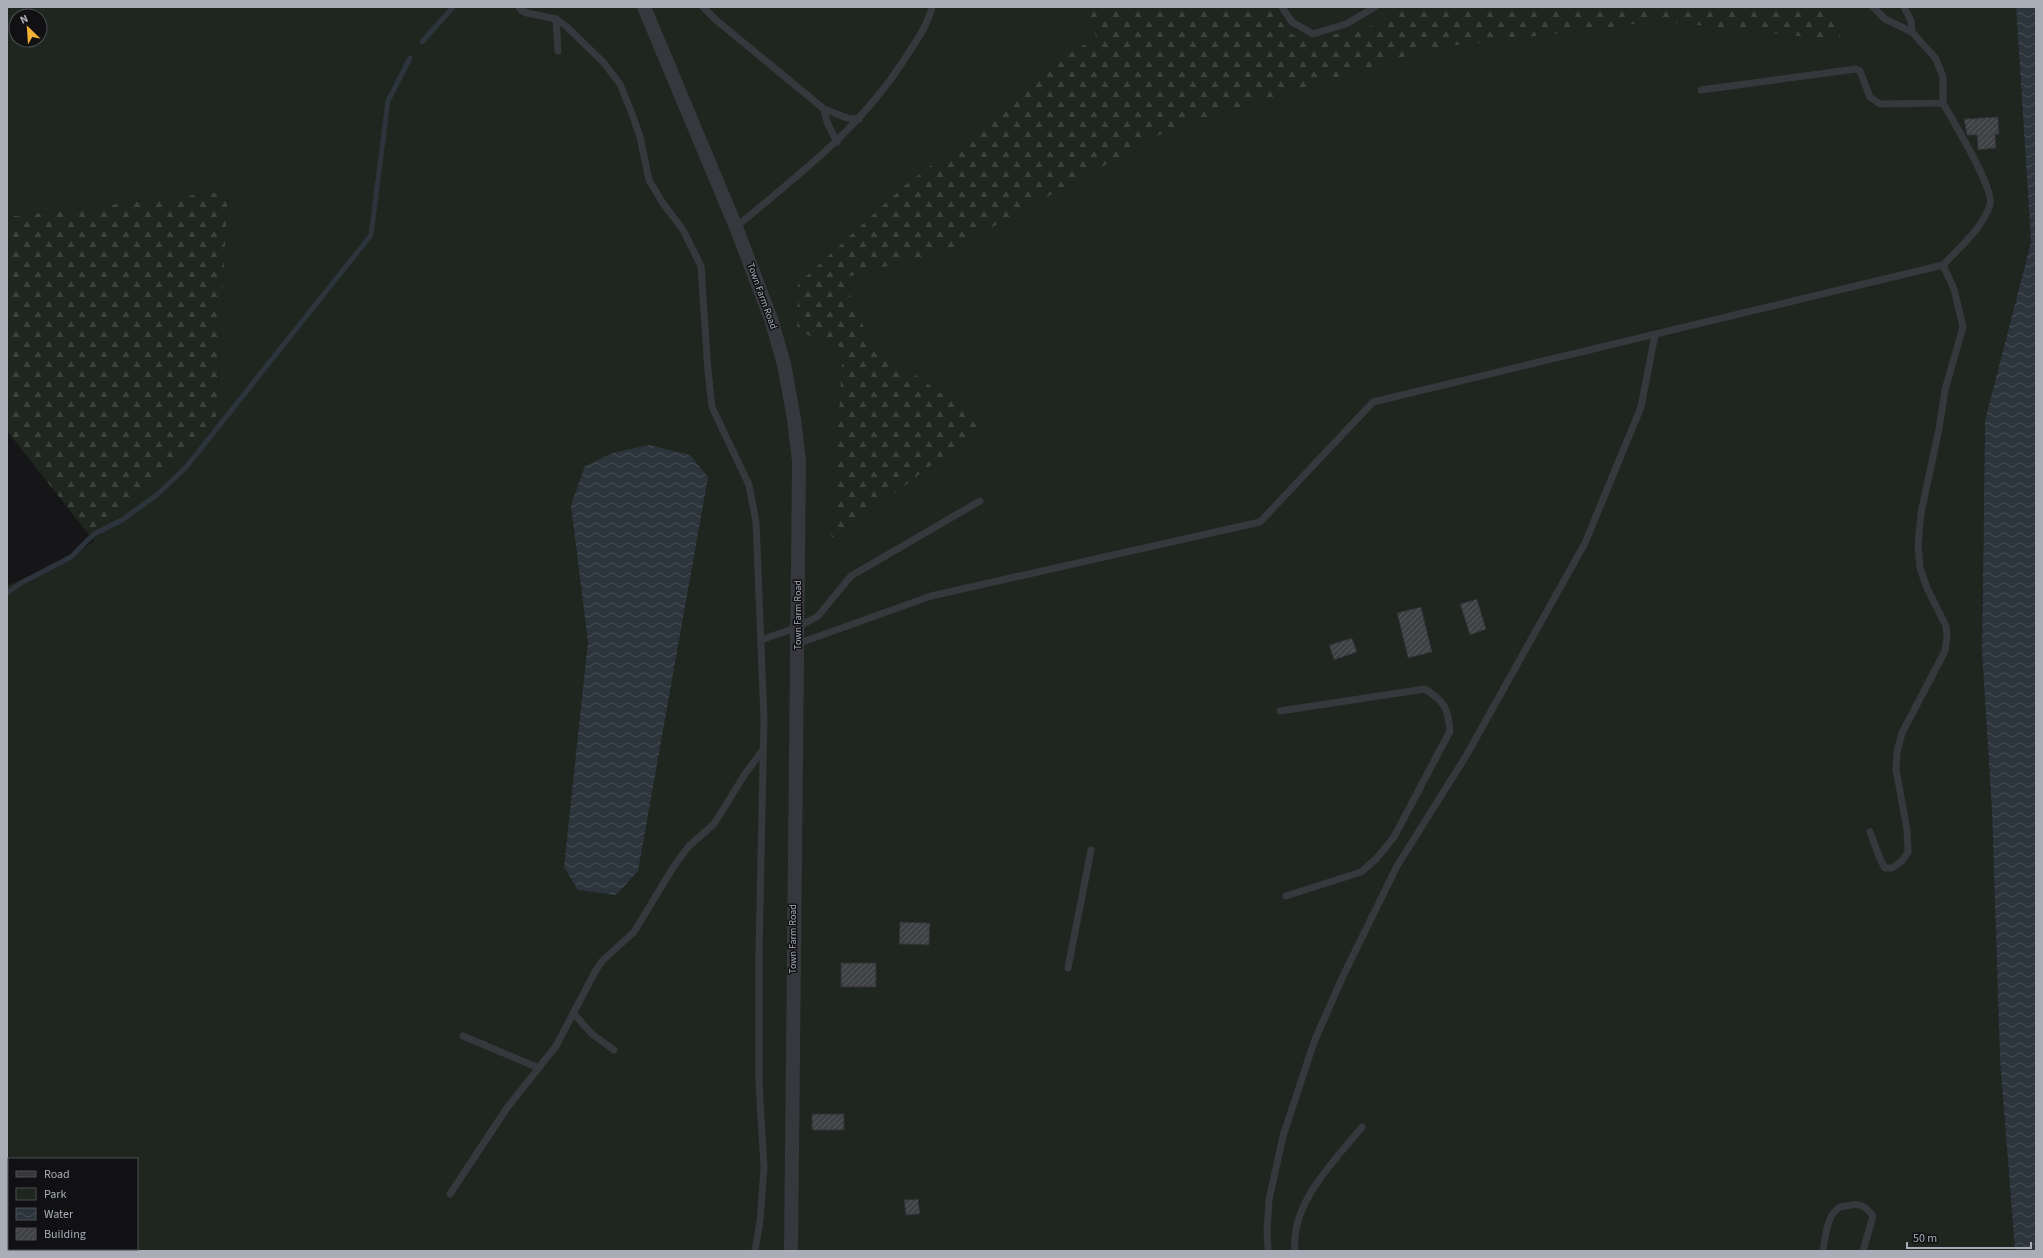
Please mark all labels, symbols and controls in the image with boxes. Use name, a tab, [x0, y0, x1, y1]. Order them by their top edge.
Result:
north arrow	[8, 8, 48, 48]
text: N	[17, 11, 30, 28]
street label: Town Farm Road	[744, 261, 780, 331]
street label: Town Farm Road	[791, 580, 805, 650]
street label: Town Farm Road	[786, 904, 800, 974]
legend	[8, 1158, 138, 1250]
text: Road	[44, 1166, 70, 1183]
text: Park	[44, 1186, 66, 1203]
text: Water	[44, 1206, 74, 1223]
scale bar	[1907, 1224, 2031, 1250]
text: Building	[44, 1226, 86, 1243]
text: 50 m	[1913, 1230, 1937, 1247]

